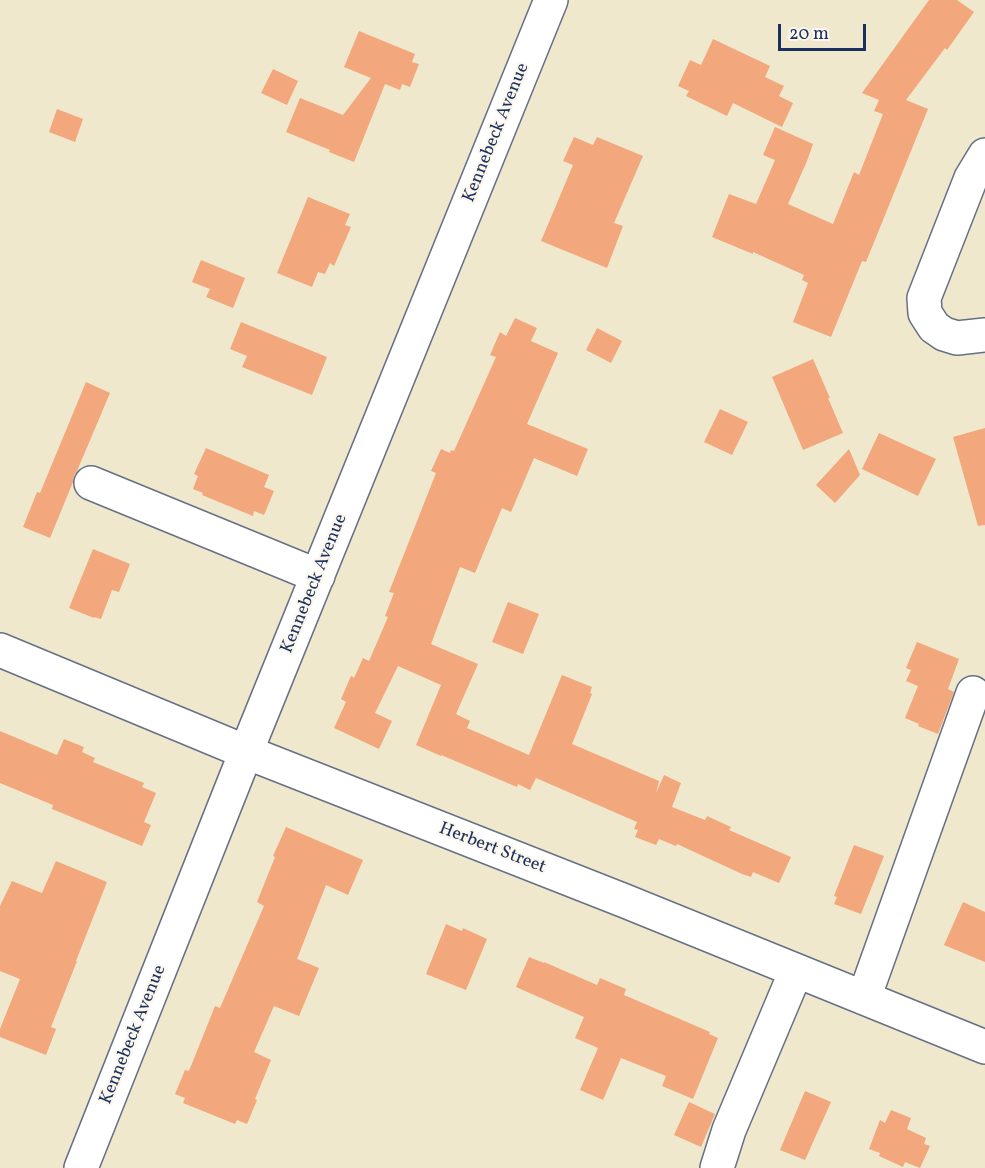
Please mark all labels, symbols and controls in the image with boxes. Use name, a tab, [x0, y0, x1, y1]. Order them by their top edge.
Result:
scale bar	[781, 12, 870, 50]
text: 20 m	[789, 22, 829, 47]
street label: Kennebeck Avenue	[459, 60, 535, 206]
street label: Kennebeck Avenue	[277, 511, 353, 657]
street label: Herbert Street	[436, 819, 548, 879]
street label: Kennebeck Avenue	[96, 962, 172, 1108]

